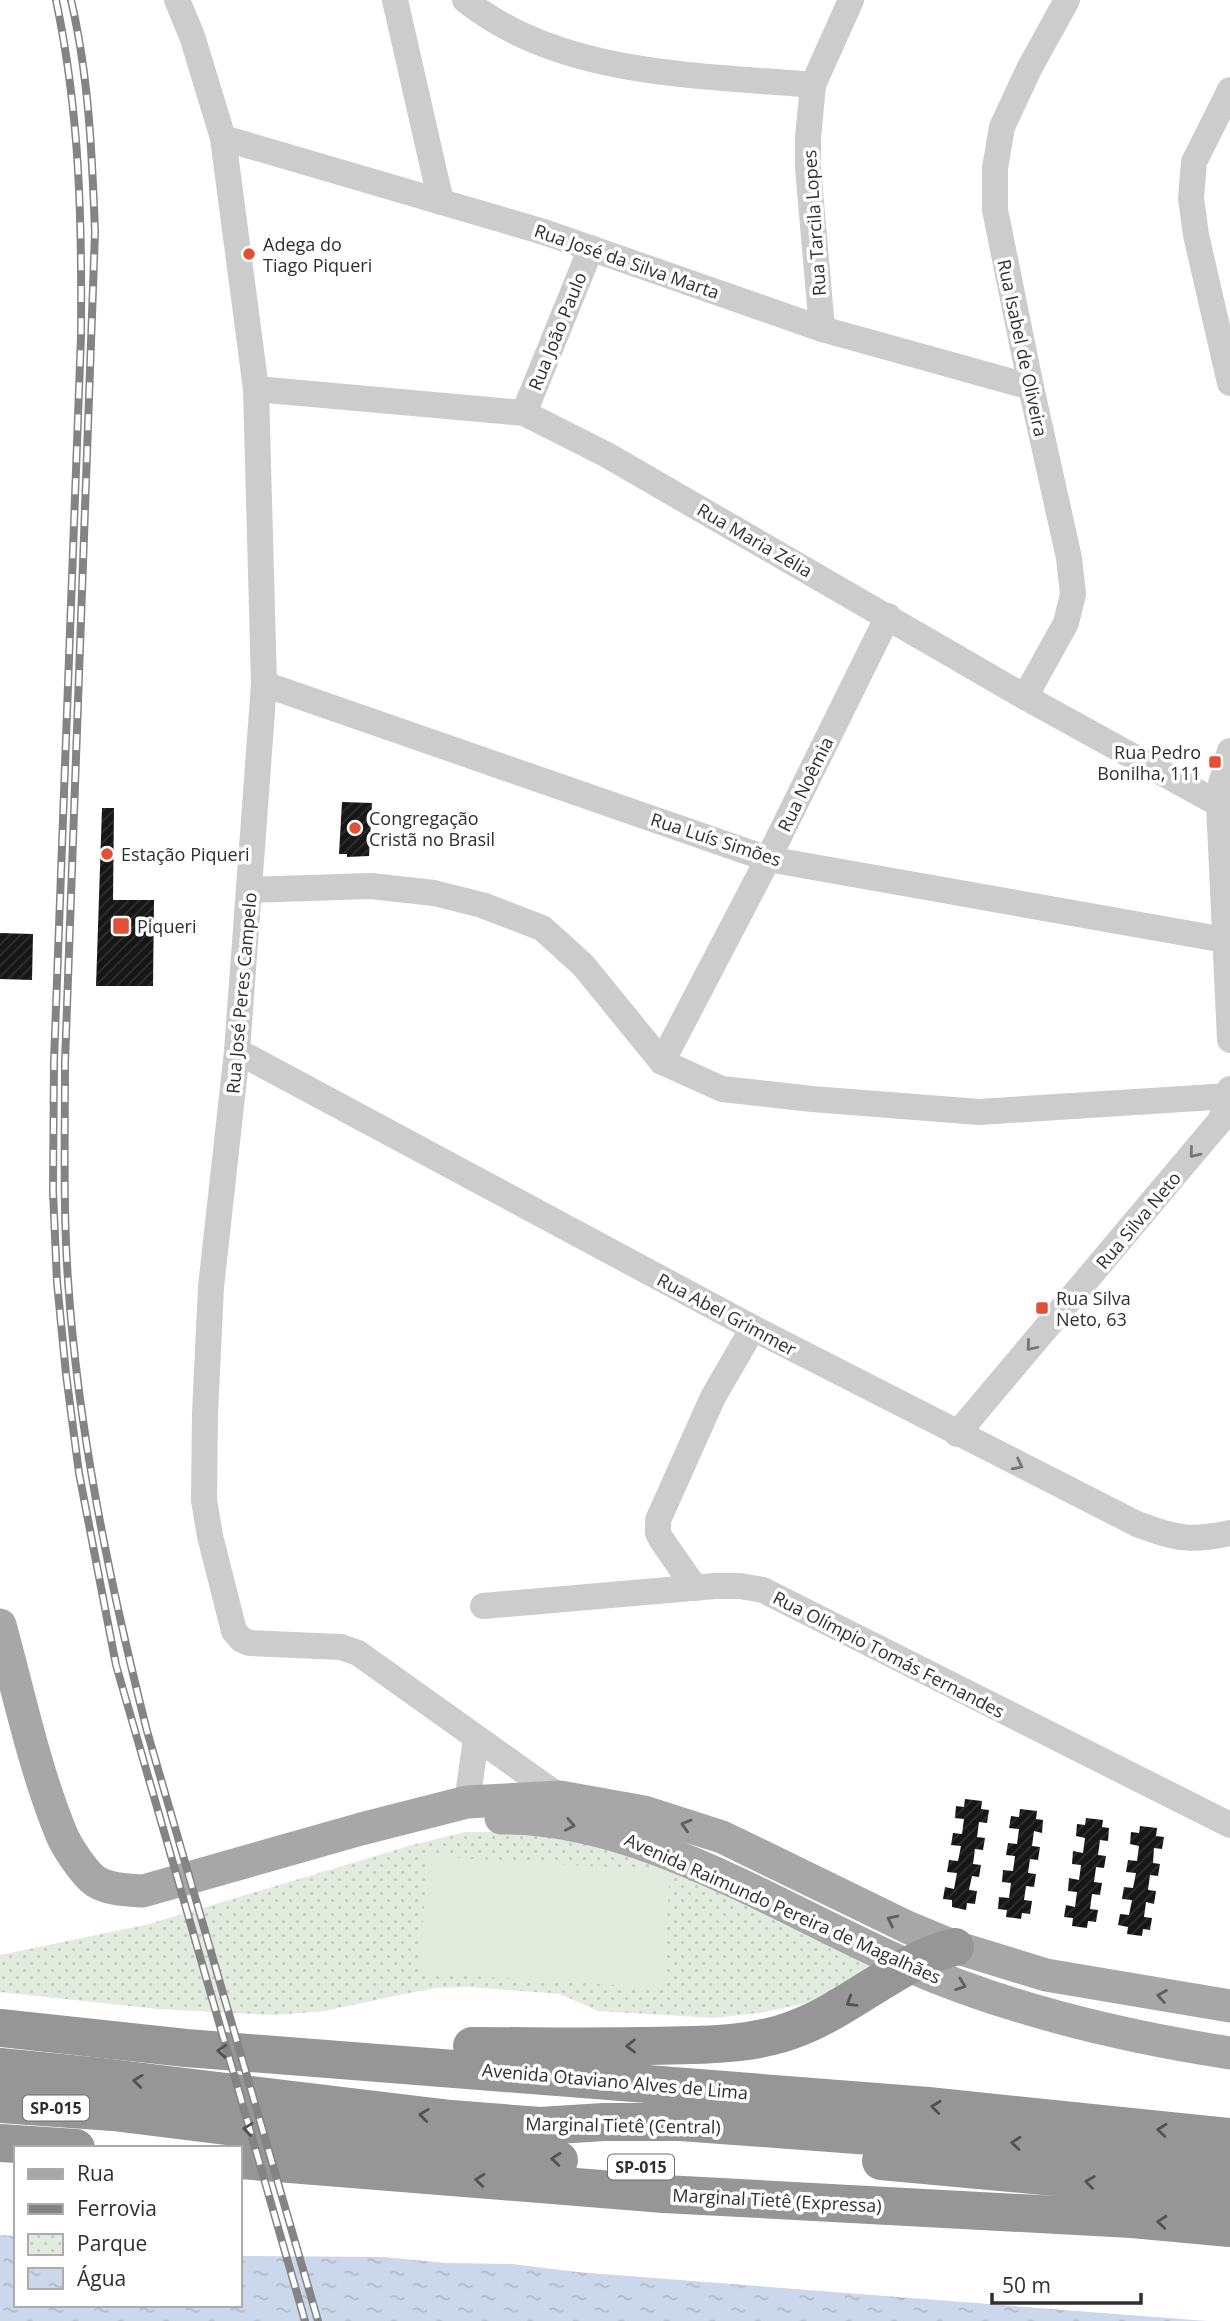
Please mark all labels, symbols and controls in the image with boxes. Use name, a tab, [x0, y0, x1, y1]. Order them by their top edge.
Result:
street label: Rua Tarcila Lopes	[797, 149, 831, 297]
street label: Rua José da Silva Marta	[531, 218, 723, 304]
place label: Adega do Tiago Piqueri	[263, 232, 372, 277]
marker: Adega do Tiago Piqueri	[241, 246, 257, 262]
street label: Rua Isabel de Oliveira	[992, 257, 1054, 439]
street label: Rua João Paulo	[522, 268, 592, 394]
street label: Rua Maria Zélia	[693, 497, 817, 583]
street label: Rua Noêmia	[772, 733, 838, 835]
place label: Rua Pedro Bonilha, 111	[1097, 740, 1201, 785]
marker: Rua Pedro Bonilha, 111	[1207, 754, 1223, 770]
place label: Congregação Cristã no Brasil	[369, 806, 495, 851]
street label: Rua Luís Simões	[648, 807, 784, 871]
marker: Congregação Cristã no Brasil	[347, 820, 363, 836]
place label: Estação Piqueri	[121, 842, 250, 866]
marker: Estação Piqueri	[99, 846, 115, 862]
street label: Rua José Peres Campelo	[220, 891, 262, 1095]
place label: Piqueri	[137, 914, 196, 938]
marker: Piqueri	[111, 916, 131, 936]
one-way arrow	[1190, 1145, 1202, 1158]
street label: Rua Silva Neto	[1090, 1166, 1186, 1274]
street label: Rua Abel Grimmer	[653, 1267, 801, 1361]
place label: Rua Silva Neto, 63	[1056, 1286, 1131, 1331]
marker: Rua Silva Neto, 63	[1034, 1300, 1050, 1316]
one-way arrow	[1027, 1338, 1039, 1351]
one-way arrow	[1011, 1456, 1023, 1470]
street label: Rua Olímpio Tomás Fernandes	[769, 1585, 1009, 1723]
one-way arrow	[564, 1816, 576, 1831]
one-way arrow	[680, 1819, 692, 1834]
street label: Avenida Raimundo Pereira de Magalhães	[621, 1827, 945, 1989]
one-way arrow	[887, 1914, 899, 1928]
one-way arrow	[954, 1977, 966, 1991]
one-way arrow	[1157, 1989, 1168, 2004]
one-way arrow	[845, 1993, 858, 2006]
one-way arrow	[626, 2038, 636, 2054]
one-way arrow	[216, 2043, 227, 2058]
street label: Avenida Otaviano Alves de Lima	[481, 2057, 749, 2105]
one-way arrow	[132, 2073, 144, 2088]
road number: SP-015	[23, 2096, 89, 2120]
one-way arrow	[930, 2100, 941, 2115]
one-way arrow	[418, 2108, 430, 2123]
street label: Marginal Tietê (Central)	[525, 2111, 721, 2139]
one-way arrow	[242, 2121, 254, 2136]
one-way arrow	[1156, 2122, 1168, 2137]
one-way arrow	[1010, 2136, 1021, 2151]
legend	[14, 2146, 242, 2307]
one-way arrow	[550, 2152, 562, 2167]
road number: SP-015	[608, 2154, 674, 2180]
text: Rua	[77, 2159, 115, 2187]
one-way arrow	[474, 2173, 485, 2188]
one-way arrow	[1084, 2174, 1095, 2189]
street label: Marginal Tietê (Expressa)	[672, 2183, 882, 2217]
text: Ferrovia	[77, 2194, 157, 2222]
one-way arrow	[1156, 2215, 1167, 2230]
text: Parque	[77, 2229, 147, 2257]
scale bar	[992, 2262, 1141, 2306]
text: Água	[77, 2264, 126, 2292]
text: 50 m	[1002, 2271, 1051, 2299]

